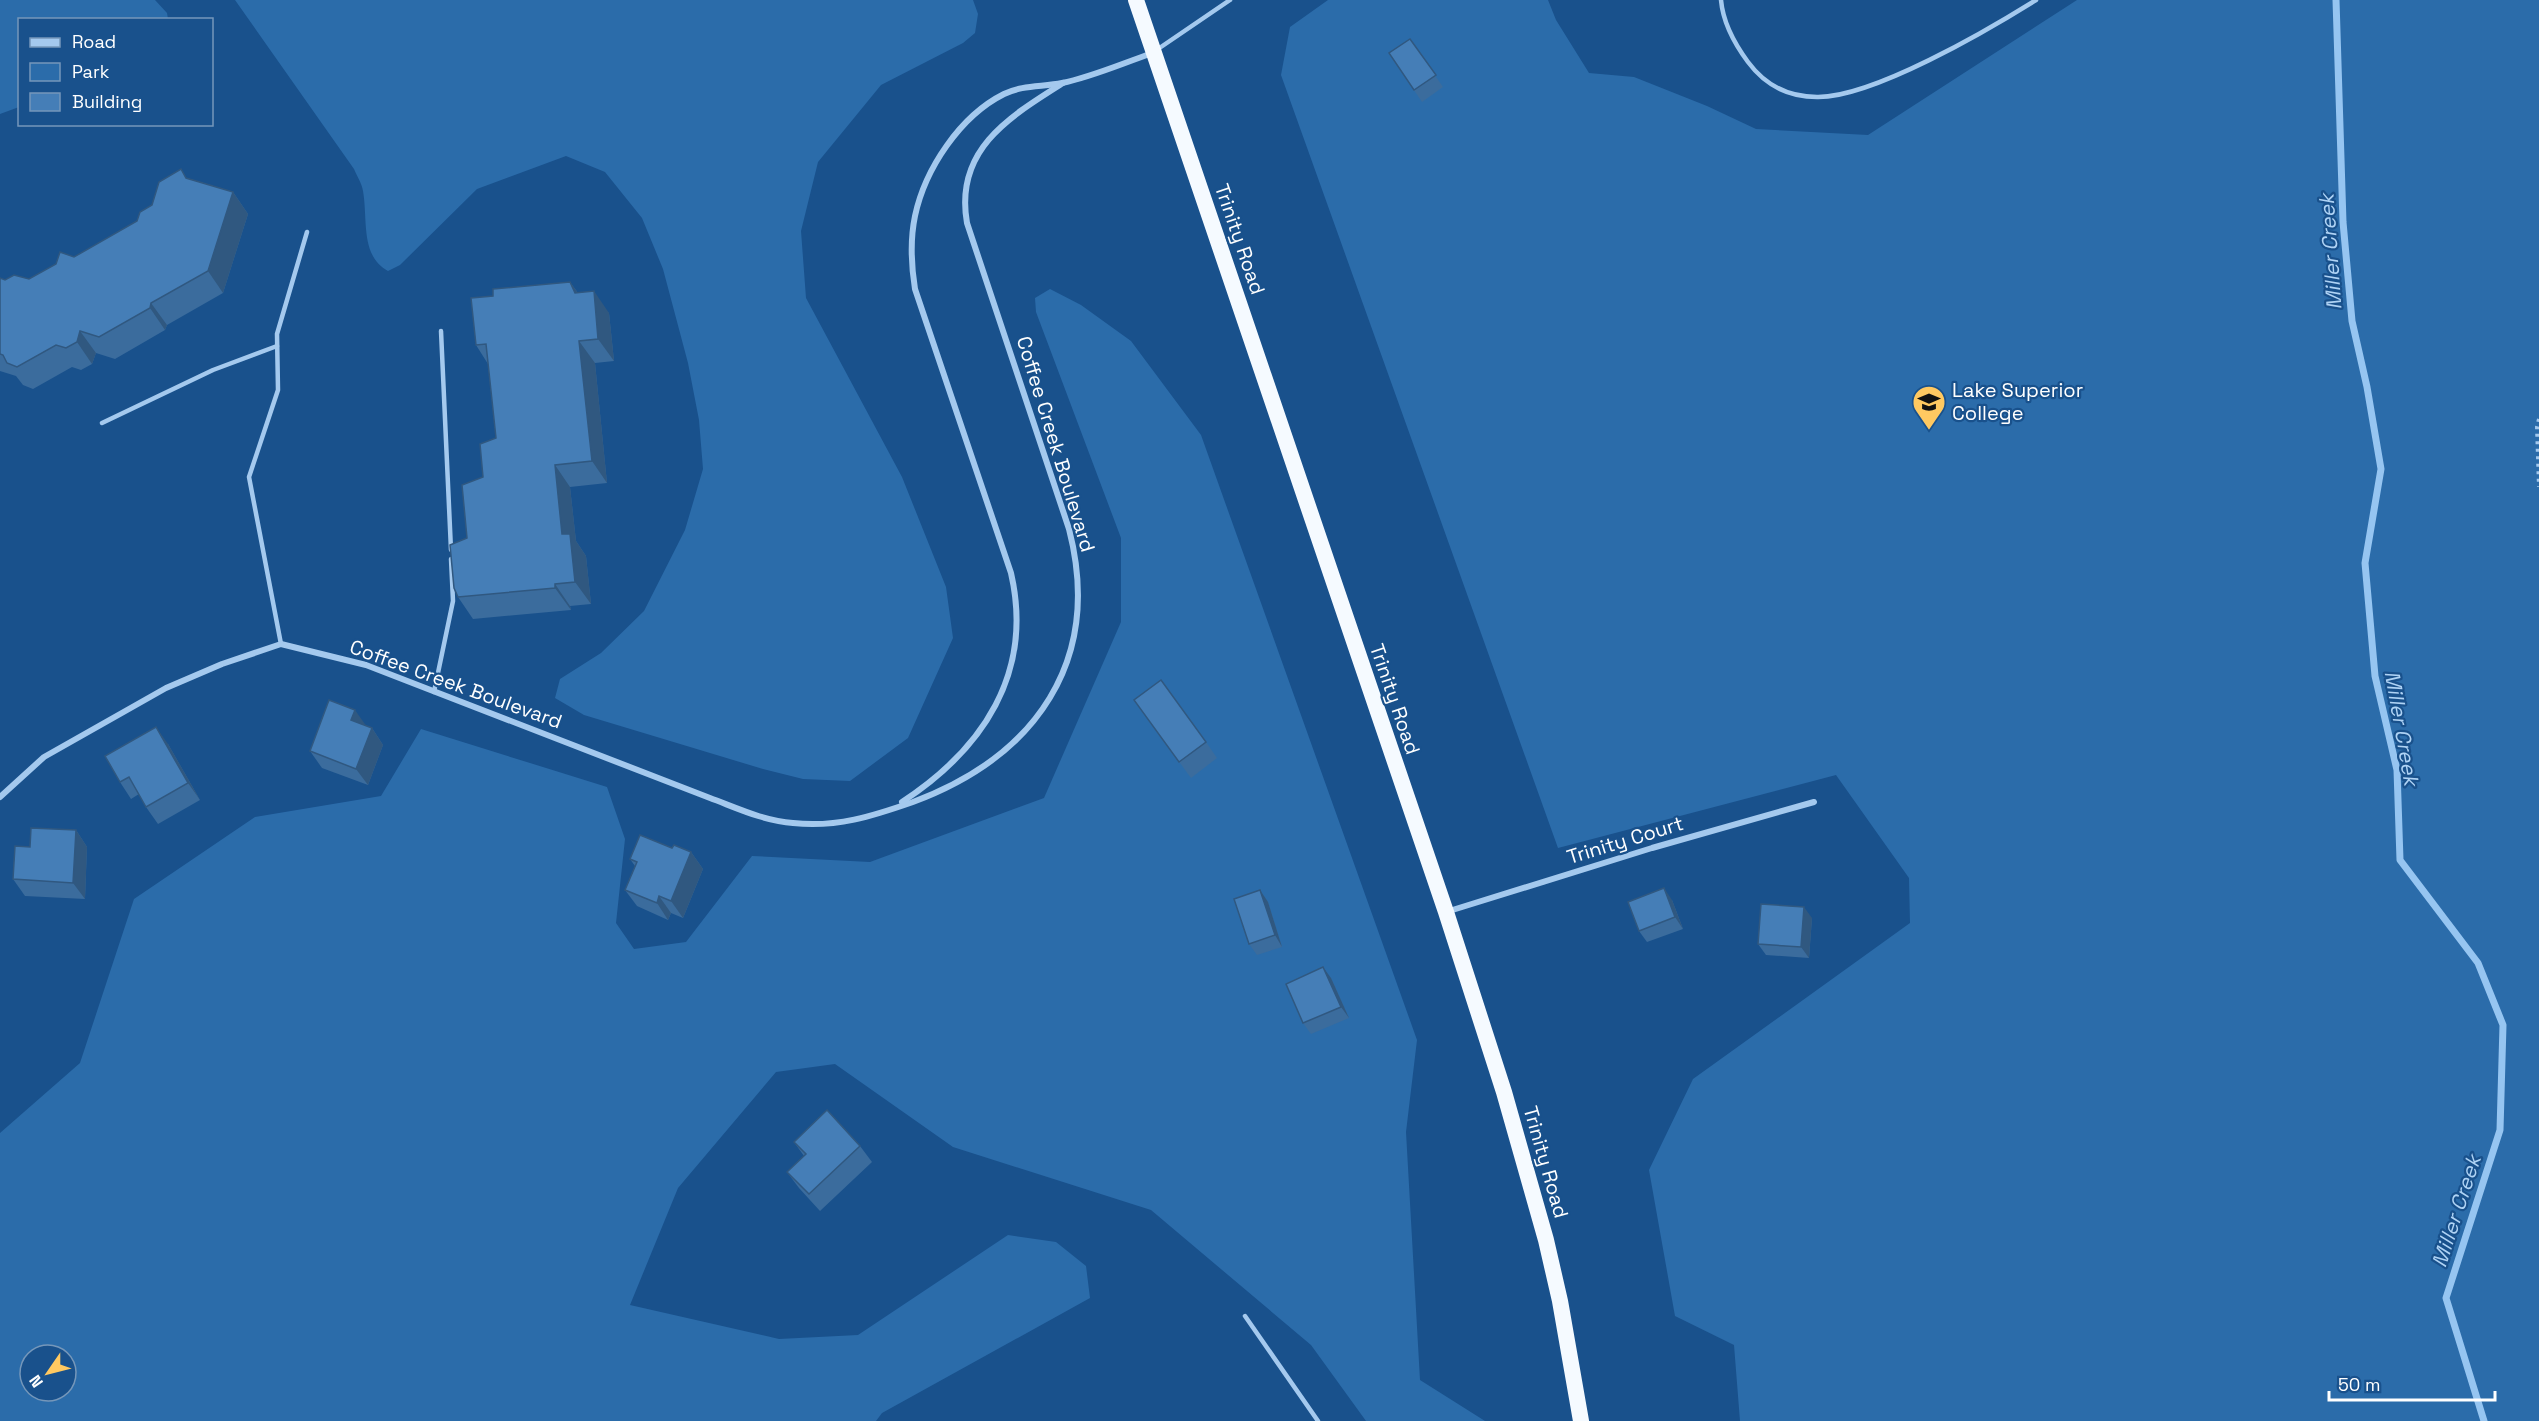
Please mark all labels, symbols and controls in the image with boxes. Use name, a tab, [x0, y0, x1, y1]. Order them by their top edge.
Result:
legend	[18, 18, 213, 126]
text: Road	[72, 30, 116, 53]
text: Park	[72, 60, 110, 83]
text: Building	[72, 90, 142, 113]
street label: Trinity Road	[1209, 180, 1271, 298]
water label: Miller Creek	[2312, 190, 2348, 311]
street label: Coffee Creek Boulevard	[1011, 333, 1101, 555]
place label: Lake Superior College	[1952, 377, 2083, 426]
school or university icon: Lake Superior College	[1911, 384, 1947, 431]
street label: Coffee Creek Boulevard	[346, 633, 566, 735]
street label: Trinity Road	[1364, 640, 1426, 758]
water label: Miller Creek	[2379, 668, 2426, 790]
street label: Trinity Court	[1564, 810, 1686, 870]
street label: Trinity Road	[1518, 1103, 1574, 1221]
water label: Miller Creek	[2425, 1149, 2488, 1271]
north arrow	[18, 1343, 78, 1403]
scale bar	[2329, 1364, 2496, 1402]
text: N	[24, 1371, 48, 1392]
text: 50 m	[2338, 1373, 2380, 1396]

